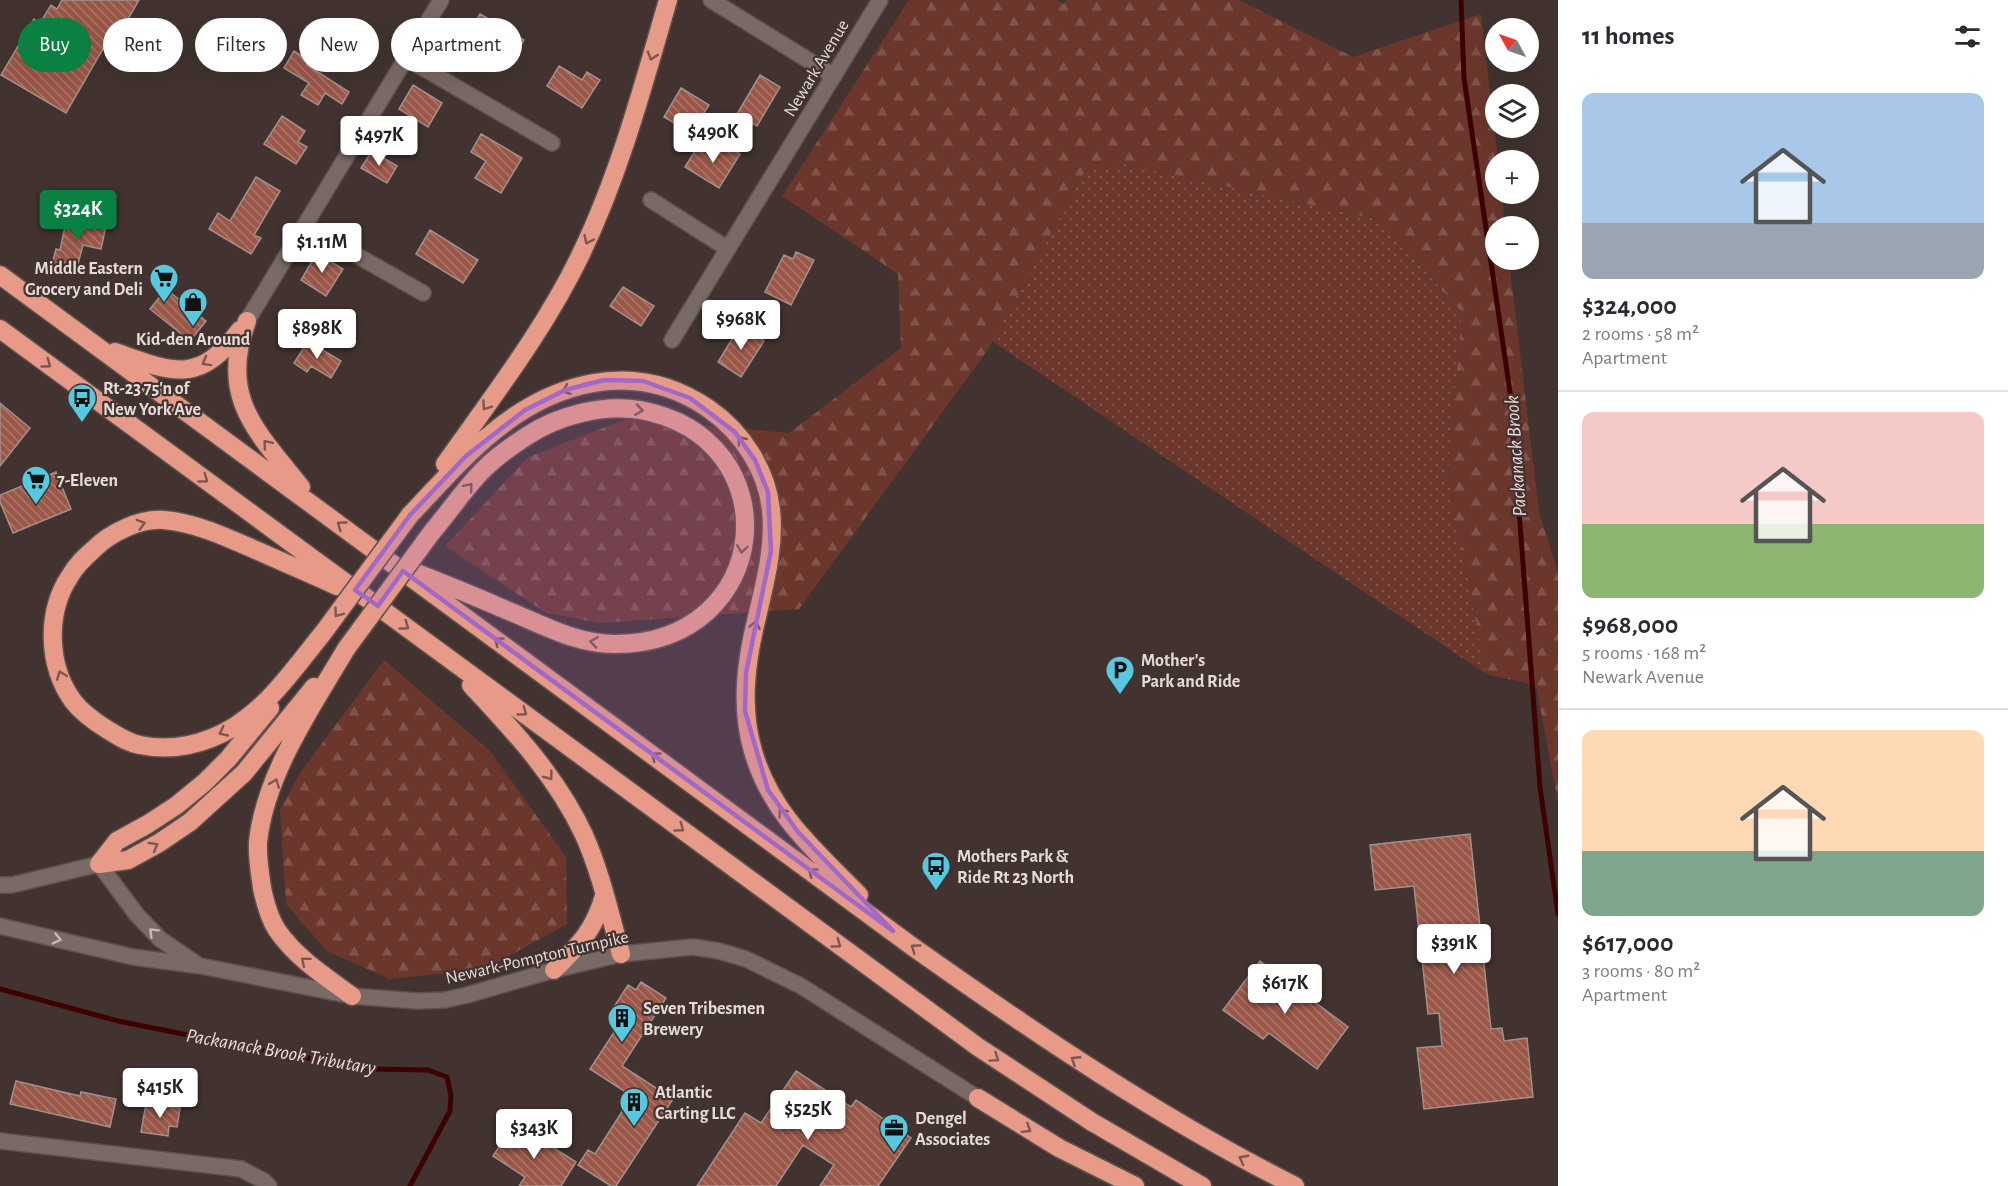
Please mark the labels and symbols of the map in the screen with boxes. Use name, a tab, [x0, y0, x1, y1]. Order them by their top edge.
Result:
street label: Newark Avenue	[781, 17, 853, 120]
north arrow	[1485, 18, 1539, 72]
one-way arrow	[647, 50, 659, 61]
pin: $490K	[671, 113, 755, 164]
pin: $497K	[337, 116, 421, 167]
pin: $324K	[36, 190, 120, 241]
pin: $1.11M	[273, 223, 371, 274]
one-way arrow	[583, 234, 595, 245]
place label: Middle Eastern Grocery and Deli	[25, 260, 143, 299]
supermarket icon: Middle Eastern Grocery and Deli	[148, 262, 180, 304]
shop icon: Kid-den Around	[177, 286, 209, 328]
pin: $968K	[699, 300, 783, 351]
pin: $898K	[275, 309, 359, 360]
place label: Kid-den Around	[136, 331, 251, 349]
one-way arrow	[202, 355, 212, 366]
one-way arrow	[41, 356, 52, 367]
place label: Rt-23 75'n of New York Ave	[103, 380, 201, 419]
bus stop icon: Rt-23 75'n of New York Ave	[66, 382, 98, 424]
one-way arrow	[561, 383, 572, 396]
water label: Packanack Brook	[1502, 395, 1530, 517]
one-way arrow	[482, 399, 493, 410]
one-way arrow	[634, 404, 644, 416]
one-way arrow	[737, 435, 748, 446]
one-way arrow	[263, 440, 274, 451]
supermarket icon: 7-Eleven	[20, 464, 52, 506]
place label: 7-Eleven	[57, 472, 118, 490]
one-way arrow	[198, 472, 209, 483]
one-way arrow	[462, 483, 473, 494]
one-way arrow	[135, 519, 146, 531]
one-way arrow	[336, 521, 347, 532]
one-way arrow	[737, 544, 749, 553]
one-way arrow	[334, 607, 345, 618]
one-way arrow	[398, 619, 409, 630]
one-way arrow	[748, 620, 761, 630]
one-way arrow	[590, 636, 599, 648]
one-way arrow	[493, 637, 504, 648]
place label: Mother's Park and Ride	[1141, 652, 1240, 691]
parking icon: Mother's Park and Ride	[1104, 654, 1136, 696]
one-way arrow	[56, 671, 68, 682]
one-way arrow	[516, 705, 527, 716]
one-way arrow	[218, 725, 229, 737]
one-way arrow	[651, 752, 662, 763]
one-way arrow	[542, 769, 553, 780]
one-way arrow	[267, 778, 280, 788]
one-way arrow	[778, 807, 789, 818]
one-way arrow	[673, 821, 684, 832]
one-way arrow	[148, 841, 158, 853]
place label: Mothers Park & Ride Rt 23 North	[957, 848, 1074, 887]
bus stop icon: Mothers Park & Ride Rt 23 North	[920, 850, 952, 892]
one-way arrow	[808, 868, 819, 879]
pin: $391K	[1412, 924, 1496, 975]
one-way arrow	[150, 928, 160, 939]
street label: Newark-Pompton Turnpike	[444, 928, 630, 988]
one-way arrow	[52, 932, 62, 945]
one-way arrow	[830, 936, 841, 947]
one-way arrow	[911, 944, 922, 955]
one-way arrow	[301, 957, 312, 968]
pin: $617K	[1243, 964, 1327, 1015]
place label: Seven Tribesmen Brewery	[643, 1000, 765, 1039]
building icon: Seven Tribesmen Brewery	[606, 1002, 638, 1044]
water label: Packanack Brook Tributary	[185, 1025, 378, 1079]
one-way arrow	[988, 1051, 999, 1062]
one-way arrow	[1071, 1055, 1081, 1067]
pin: $415K	[118, 1068, 202, 1119]
place label: Atlantic Carting LLC	[655, 1084, 736, 1123]
building icon: Atlantic Carting LLC	[618, 1086, 650, 1128]
pin: $525K	[766, 1090, 850, 1141]
pin: $343K	[492, 1109, 576, 1160]
place label: Dengel Associates	[915, 1110, 990, 1149]
office icon: Dengel Associates	[878, 1112, 910, 1154]
one-way arrow	[1021, 1122, 1031, 1134]
one-way arrow	[1239, 1155, 1249, 1166]

